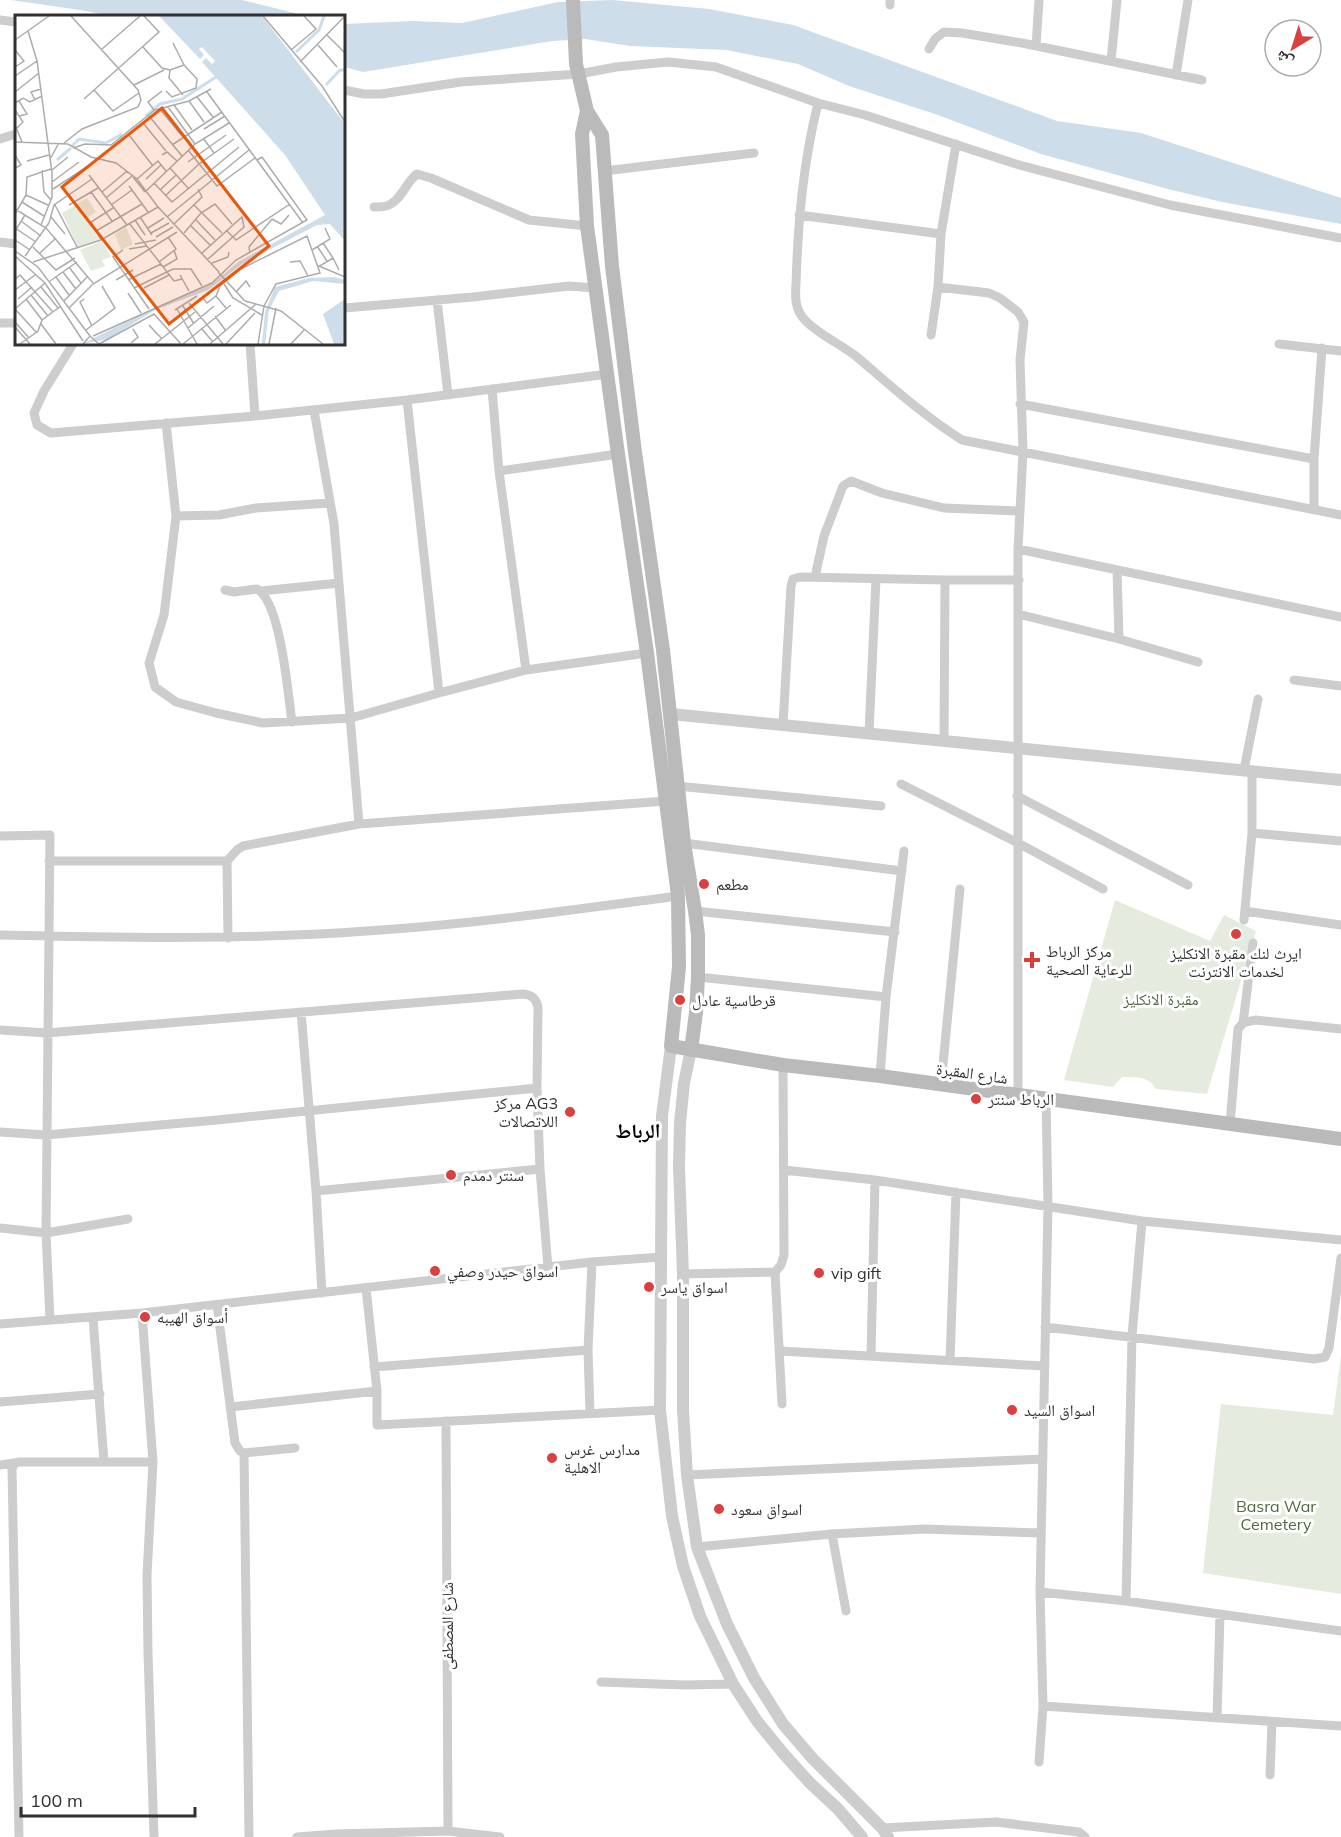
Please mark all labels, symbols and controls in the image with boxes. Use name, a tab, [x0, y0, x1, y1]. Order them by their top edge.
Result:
inset map	[15, 15, 345, 345]
north arrow	[1263, 18, 1323, 78]
text: ش	[1271, 47, 1297, 73]
place label: مطعم	[716, 874, 748, 895]
marker: مطعم	[697, 877, 711, 891]
marker: ايرث لنك مقبرة الانكليز لخدمات الانترنت	[1229, 927, 1243, 941]
place label: مركز الرباط للرعاية الصحية	[1046, 941, 1132, 979]
place label: ايرث لنك مقبرة الانكليز لخدمات الانترنت	[1169, 943, 1302, 981]
marker: مركز الرباط للرعاية الصحية	[1023, 951, 1041, 969]
park label: مقبرة الانكليز	[1122, 989, 1199, 1009]
place label: قرطاسية عادل	[692, 990, 776, 1011]
marker: قرطاسية عادل	[673, 993, 687, 1007]
street label: شارع المقبرة	[935, 1058, 1009, 1089]
place label: الرباط سنتر	[987, 1089, 1054, 1109]
marker: الرباط سنتر	[969, 1092, 983, 1106]
place label: مركز AG3 اللاتصالات	[493, 1093, 558, 1131]
marker: مركز AG3 اللاتصالات	[563, 1105, 577, 1119]
district label: الرباط	[615, 1118, 661, 1143]
place label: سنتر دمدم	[463, 1165, 524, 1186]
marker: سنتر دمدم	[444, 1168, 458, 1182]
place label: اسواق حيدر وصفي	[447, 1261, 558, 1284]
place label: vip gift	[831, 1263, 882, 1283]
marker: اسواق حيدر وصفي	[428, 1264, 442, 1278]
marker: vip gift	[812, 1266, 826, 1280]
place label: اسواق ياسر	[660, 1277, 728, 1298]
marker: اسواق ياسر	[642, 1280, 656, 1294]
place label: أسواق الهيبه	[157, 1307, 228, 1328]
marker: أسواق الهيبه	[138, 1310, 152, 1324]
place label: اسواق السيد	[1024, 1400, 1095, 1421]
marker: اسواق السيد	[1005, 1403, 1019, 1417]
place label: مدارس غرس الاهلية	[564, 1439, 640, 1477]
marker: مدارس غرس الاهلية	[545, 1451, 559, 1465]
park label: Basra War Cemetery	[1236, 1496, 1316, 1534]
place label: اسواق سعود	[731, 1499, 802, 1520]
marker: اسواق سعود	[712, 1502, 726, 1516]
street label: شارع المصطفى	[437, 1582, 458, 1670]
scale bar	[21, 1780, 195, 1818]
text: 100 m	[30, 1789, 83, 1812]

